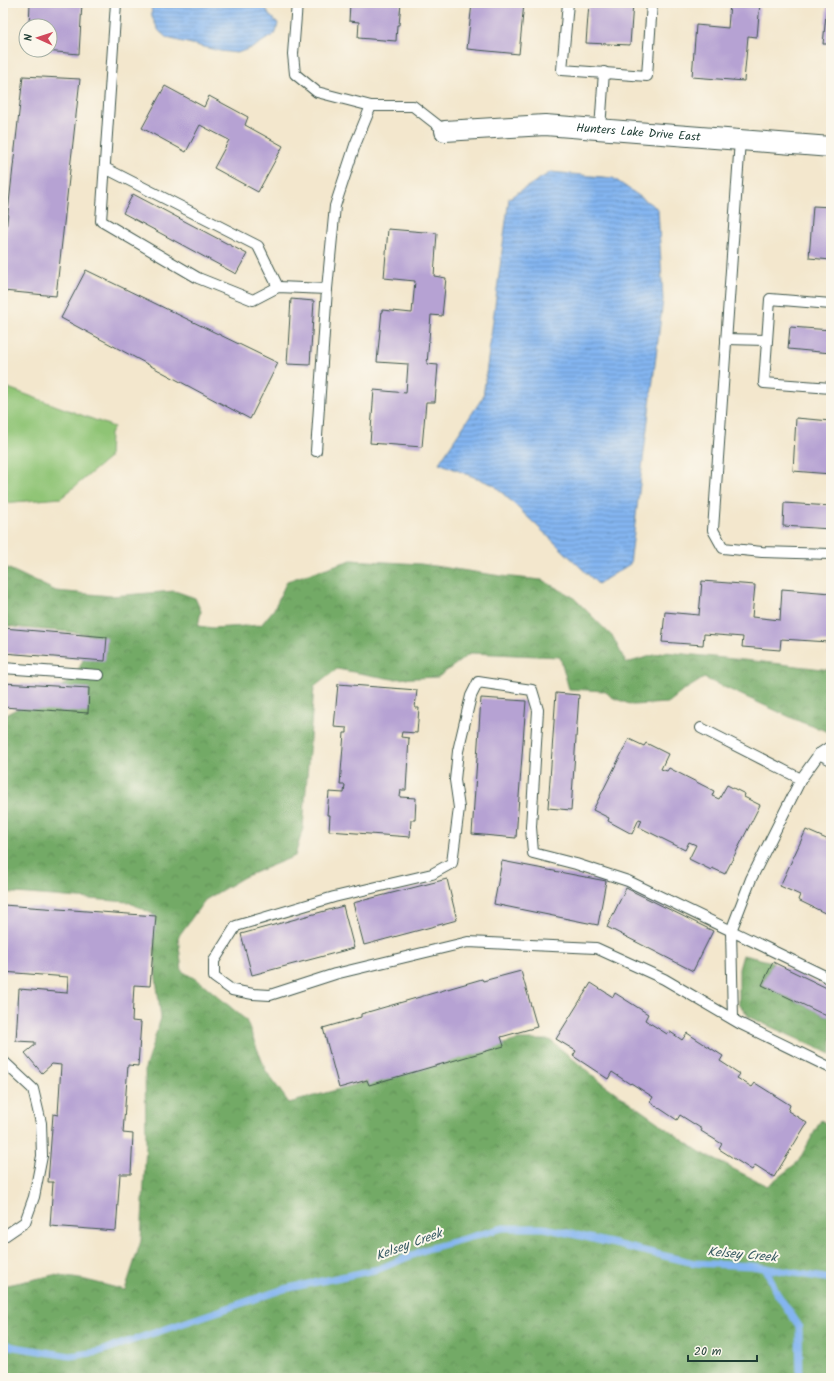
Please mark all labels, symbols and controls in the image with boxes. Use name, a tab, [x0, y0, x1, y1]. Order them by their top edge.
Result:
north arrow	[18, 18, 58, 58]
text: N	[20, 34, 38, 41]
street label: Hunters Lake Drive East	[576, 118, 702, 146]
water label: Kelsey Creek	[373, 1223, 447, 1267]
water label: Kelsey Creek	[707, 1242, 779, 1269]
scale bar	[688, 1337, 757, 1363]
text: 20 m	[694, 1342, 722, 1361]

